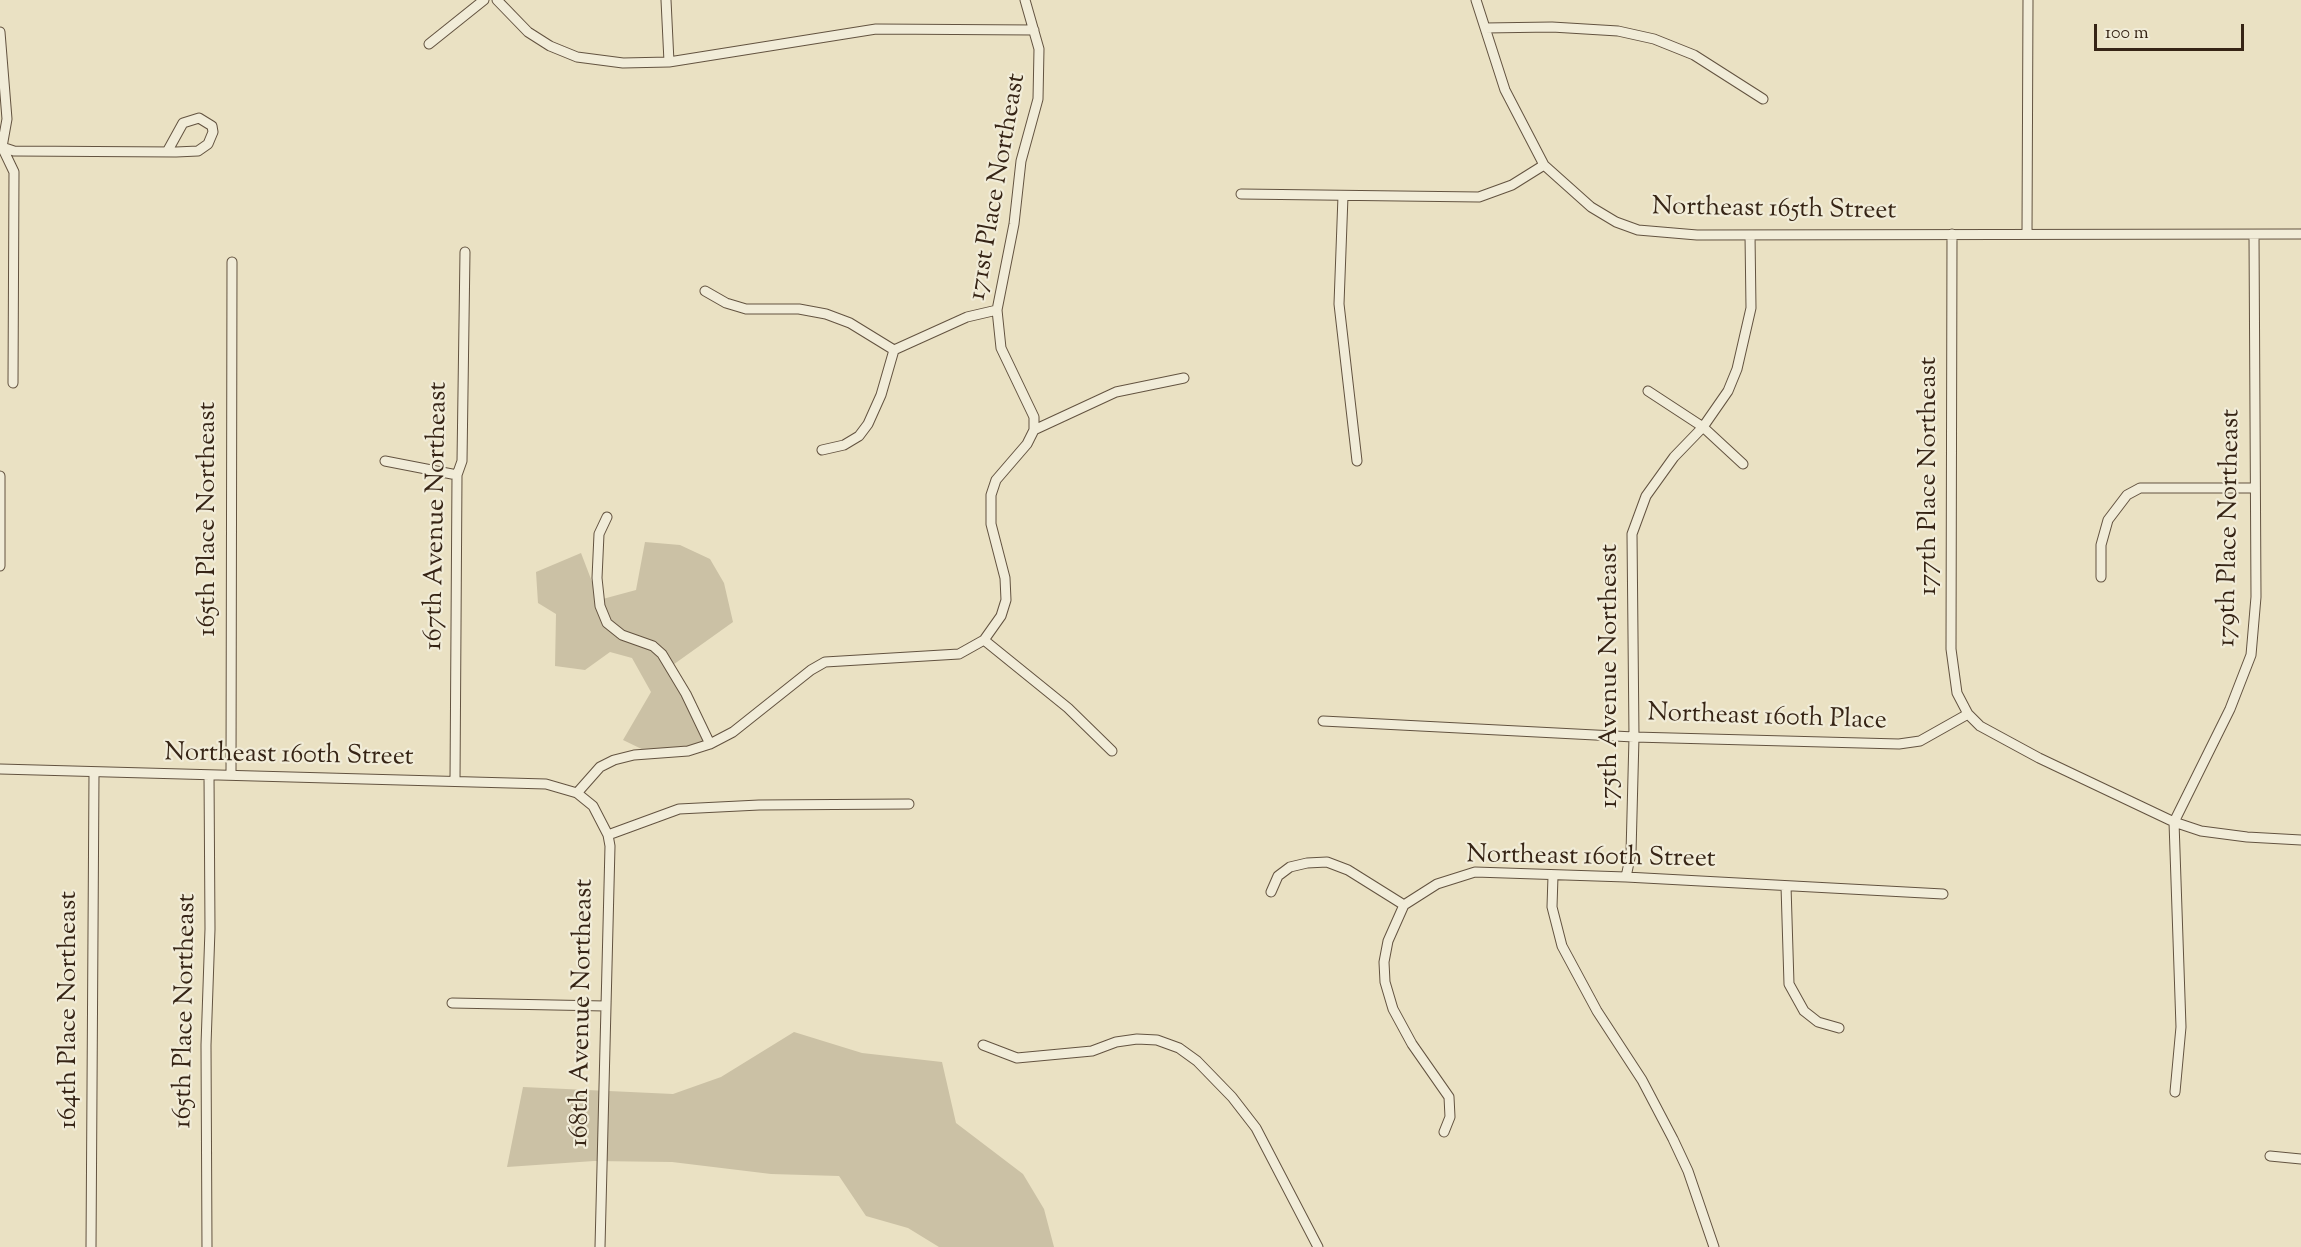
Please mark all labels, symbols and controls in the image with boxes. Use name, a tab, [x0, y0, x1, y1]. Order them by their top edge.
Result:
scale bar	[2097, 12, 2247, 50]
text: 100 m	[2105, 21, 2149, 47]
street label: 171st Place Northeast	[964, 71, 1034, 303]
street label: Northeast 165th Street	[1652, 193, 1896, 229]
street label: 177th Place Northeast	[1915, 357, 1947, 595]
street label: 167th Avenue Northeast	[420, 382, 456, 650]
street label: 165th Place Northeast	[194, 402, 226, 636]
street label: 179th Place Northeast	[2213, 409, 2249, 647]
street label: 175th Avenue Northeast	[1596, 544, 1628, 808]
street label: Northeast 160th Place	[1647, 699, 1887, 739]
street label: Northeast 160th Street	[164, 739, 414, 775]
street label: Northeast 160th Street	[1466, 841, 1716, 877]
street label: 168th Avenue Northeast	[566, 879, 602, 1147]
street label: 164th Place Northeast	[55, 891, 87, 1129]
street label: 165th Place Northeast	[169, 893, 205, 1129]

